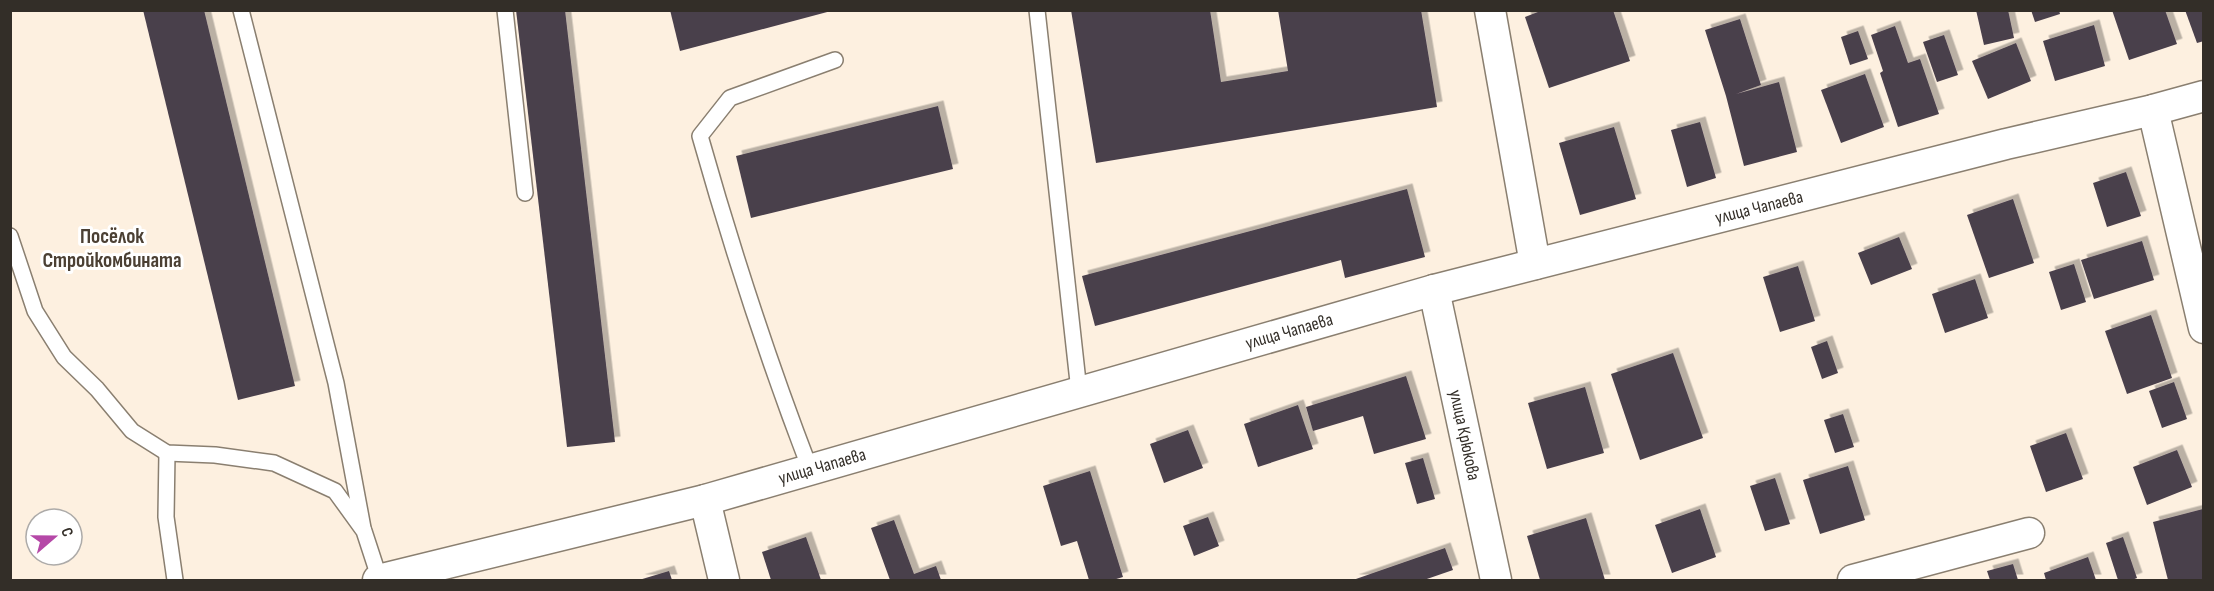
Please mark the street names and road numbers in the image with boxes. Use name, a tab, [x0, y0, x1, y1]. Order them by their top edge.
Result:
street label: улица Чапаева	[1713, 186, 1805, 229]
street label: улица Чапаева	[1243, 309, 1335, 354]
street label: улица Крюкова	[1445, 388, 1484, 482]
street label: улица Чапаева	[776, 444, 868, 489]

